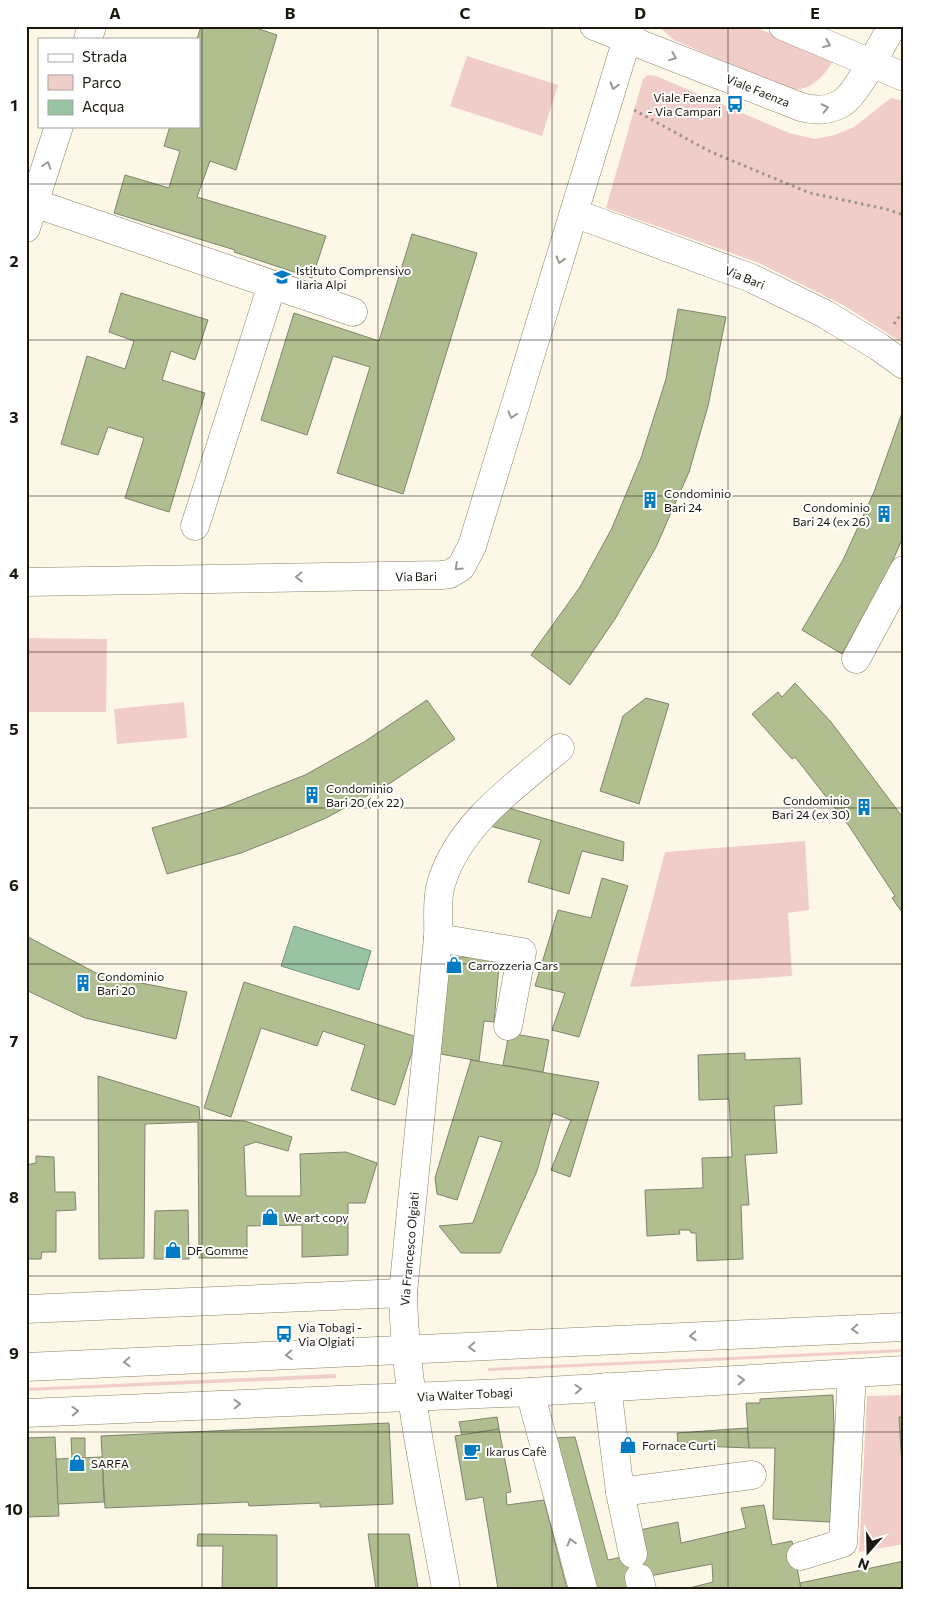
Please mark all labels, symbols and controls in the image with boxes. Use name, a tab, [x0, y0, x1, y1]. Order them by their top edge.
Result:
text: A	[109, 3, 121, 22]
text: B	[285, 3, 296, 22]
text: C	[460, 3, 471, 22]
text: D	[634, 3, 646, 22]
text: E	[810, 3, 820, 22]
legend	[38, 38, 200, 128]
one-way arrow	[822, 38, 831, 48]
text: Strada	[82, 47, 127, 65]
one-way arrow	[668, 51, 677, 61]
street label: Viale Faenza	[724, 71, 792, 109]
text: Parco	[82, 73, 121, 91]
one-way arrow	[609, 81, 620, 90]
place label: Viale Faenza - Via Campari	[648, 90, 721, 118]
bus stop icon: Viale Faenza - Via Campari	[725, 94, 745, 114]
text: 1	[10, 95, 18, 114]
text: Acqua	[82, 97, 124, 115]
one-way arrow	[821, 104, 830, 114]
one-way arrow	[41, 161, 51, 170]
text: 2	[9, 251, 19, 270]
one-way arrow	[555, 255, 565, 263]
place label: Istituto Comprensivo Ilaria Alpi	[296, 263, 411, 291]
street label: Via Bari	[723, 263, 767, 291]
school or university icon: Istituto Comprensivo Ilaria Alpi	[272, 267, 292, 287]
text: 3	[9, 407, 19, 426]
one-way arrow	[508, 410, 518, 419]
place label: Condominio Bari 24	[664, 486, 731, 514]
building icon: Condominio Bari 24	[640, 490, 660, 510]
place label: Condominio Bari 24 (ex 26)	[792, 500, 870, 528]
building icon: Condominio Bari 24 (ex 26)	[874, 504, 894, 524]
one-way arrow	[455, 561, 464, 570]
text: 4	[9, 563, 19, 582]
street label: Via Bari	[395, 569, 437, 583]
one-way arrow	[295, 572, 303, 583]
text: 5	[9, 719, 19, 738]
place label: Condominio Bari 20 (ex 22)	[326, 781, 404, 809]
building icon: Condominio Bari 20 (ex 22)	[302, 785, 322, 805]
place label: Condominio Bari 24 (ex 30)	[772, 793, 850, 821]
building icon: Condominio Bari 24 (ex 30)	[854, 797, 874, 817]
text: 6	[9, 875, 19, 894]
shop icon: Carrozzeria Cars	[444, 955, 464, 975]
place label: Carrozzeria Cars	[468, 958, 558, 972]
place label: Condominio Bari 20	[97, 969, 164, 997]
building icon: Condominio Bari 20	[73, 973, 93, 993]
text: 7	[10, 1031, 19, 1050]
text: 8	[9, 1187, 19, 1206]
street label: Via Francesco Olgiati	[397, 1191, 421, 1307]
shop icon: We art copy	[260, 1207, 280, 1227]
place label: We art copy	[284, 1210, 349, 1224]
shop icon: DF Gomme	[163, 1240, 183, 1260]
place label: DF Gomme	[187, 1243, 248, 1257]
place label: Via Tobagi - Via Olgiati	[298, 1320, 362, 1348]
bus stop icon: Via Tobagi - Via Olgiati	[274, 1324, 294, 1344]
one-way arrow	[851, 1324, 858, 1334]
one-way arrow	[688, 1331, 696, 1342]
one-way arrow	[468, 1341, 476, 1352]
text: 9	[9, 1343, 19, 1362]
one-way arrow	[285, 1349, 293, 1360]
one-way arrow	[123, 1357, 131, 1368]
one-way arrow	[737, 1374, 745, 1385]
one-way arrow	[575, 1383, 583, 1394]
street label: Via Walter Tobagi	[417, 1384, 513, 1404]
one-way arrow	[234, 1399, 242, 1410]
one-way arrow	[72, 1406, 79, 1416]
shop icon: Fornace Curti	[618, 1435, 638, 1455]
place label: Fornace Curti	[642, 1438, 716, 1452]
cafe icon: Ikarus Cafè	[462, 1441, 482, 1461]
place label: Ikarus Cafè	[486, 1444, 547, 1458]
shop icon: SARFA	[67, 1453, 87, 1473]
place label: SARFA	[91, 1456, 129, 1470]
text: 10	[5, 1499, 23, 1518]
north arrow	[842, 1528, 892, 1578]
one-way arrow	[566, 1538, 576, 1546]
text: N	[856, 1555, 871, 1574]

